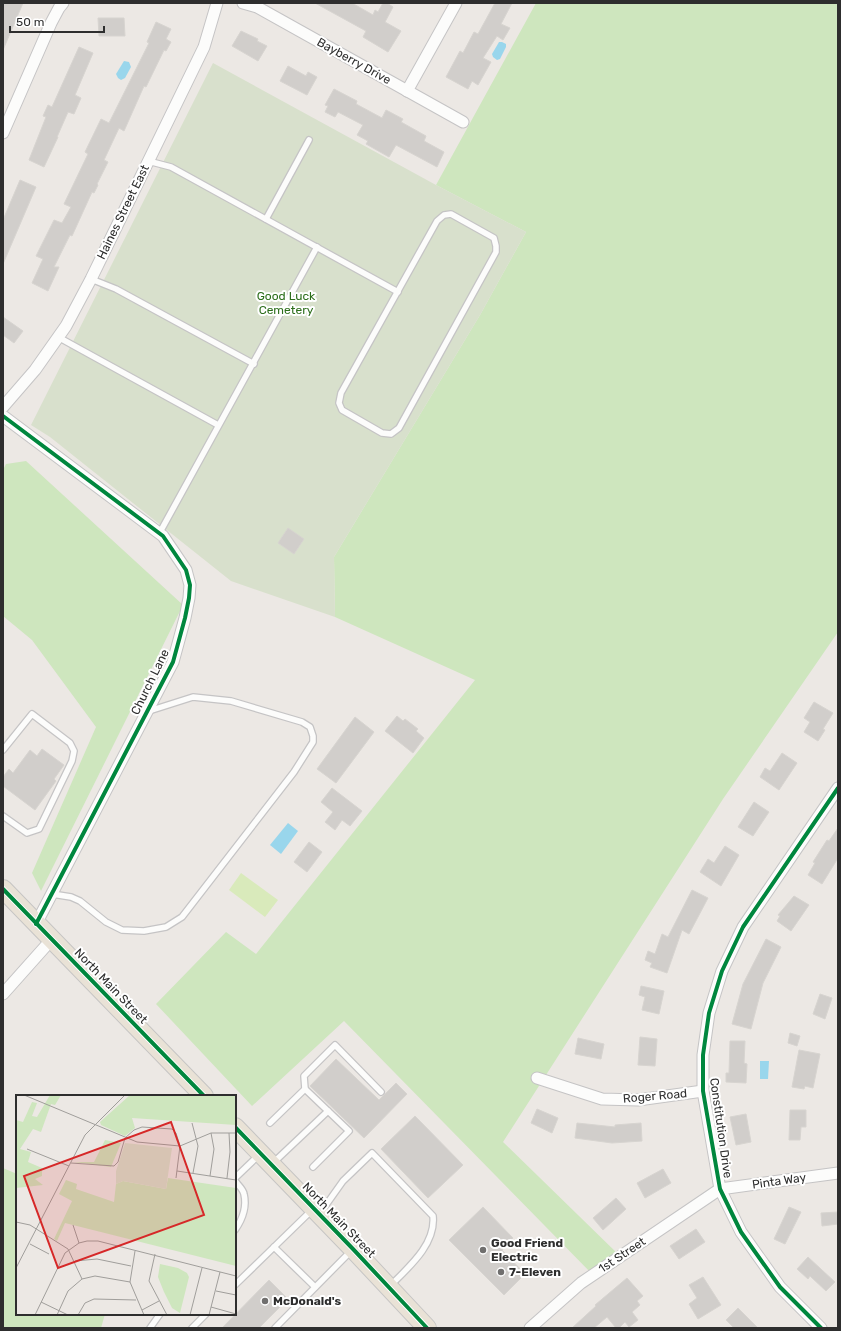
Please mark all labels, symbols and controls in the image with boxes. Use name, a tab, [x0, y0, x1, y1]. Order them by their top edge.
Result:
scale bar	[10, 8, 104, 34]
text: 50 m	[16, 15, 44, 29]
street label: Bayberry Drive	[315, 35, 394, 87]
street label: Haines Street East	[94, 162, 152, 262]
park label: Good Luck Cemetery	[257, 289, 316, 317]
street label: Church Lane	[128, 647, 172, 717]
street label: North Main Street	[72, 946, 151, 1027]
street label: Constitution Drive	[707, 1077, 735, 1179]
street label: Roger Road	[622, 1086, 688, 1106]
inset map	[16, 1095, 236, 1315]
street label: Pinta Way	[751, 1170, 807, 1192]
street label: North Main Street	[300, 1180, 379, 1261]
street label: 1st Street	[596, 1234, 648, 1276]
place label: Good Friend Electric	[491, 1236, 563, 1264]
marker: Good Friend Electric	[478, 1245, 488, 1255]
place label: 7-Eleven	[509, 1265, 561, 1279]
marker: 7-Eleven	[496, 1267, 506, 1277]
place label: McDonald's	[273, 1294, 341, 1308]
marker: McDonald's	[260, 1296, 270, 1306]

